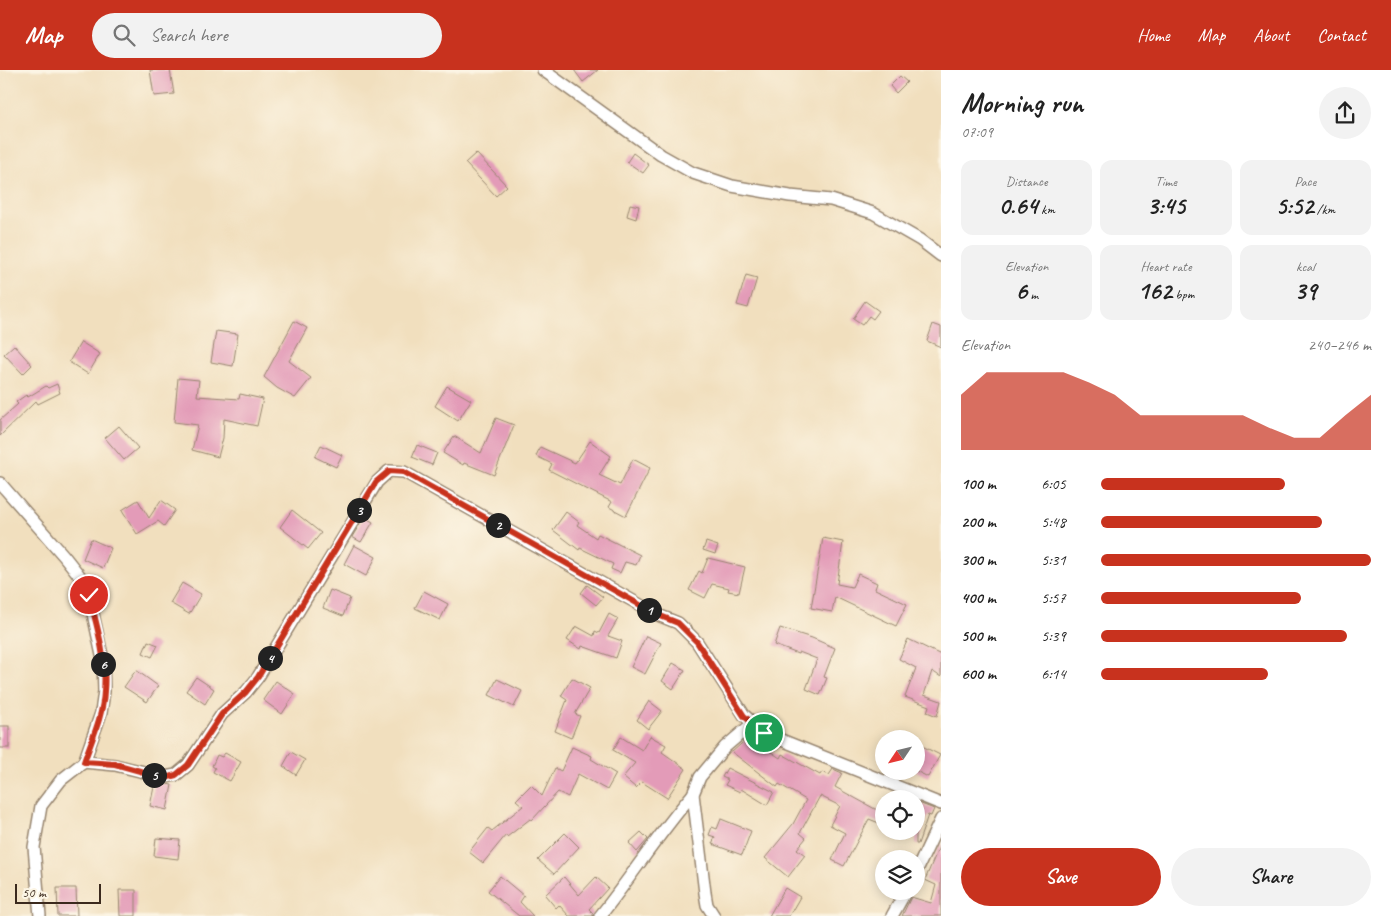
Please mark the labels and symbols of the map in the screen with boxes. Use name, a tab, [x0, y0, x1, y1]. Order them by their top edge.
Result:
pin: 3	[346, 498, 372, 522]
pin: 2	[486, 512, 510, 538]
pin	[68, 574, 110, 616]
pin: 1	[636, 598, 662, 622]
pin: 4	[258, 646, 282, 670]
pin: 6	[90, 652, 116, 676]
pin	[743, 712, 785, 754]
north arrow	[875, 730, 925, 780]
pin: 5	[142, 762, 166, 788]
scale bar	[15, 881, 101, 904]

